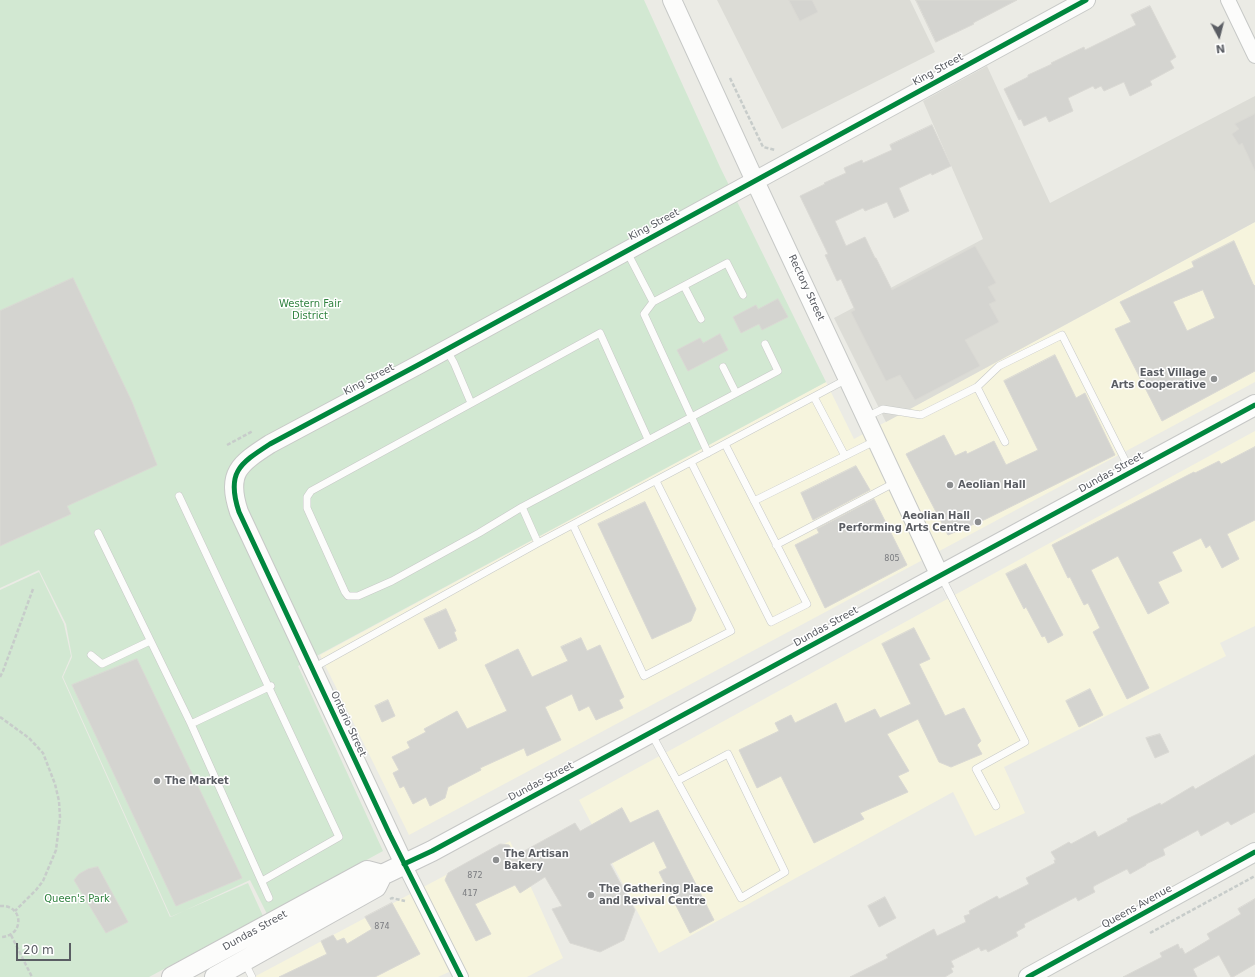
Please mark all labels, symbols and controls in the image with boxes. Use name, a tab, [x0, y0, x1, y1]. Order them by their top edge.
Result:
north arrow	[1199, 16, 1239, 56]
text: N	[1215, 41, 1226, 55]
street label: King Street	[911, 51, 965, 89]
street label: King Street	[627, 207, 681, 243]
street label: Rectory Street	[785, 253, 827, 323]
park label: Western Fair District	[279, 298, 341, 322]
street label: King Street	[342, 362, 396, 398]
place label: East Village Arts Cooperative	[1111, 367, 1206, 390]
marker: East Village Arts Cooperative	[1209, 374, 1219, 384]
street label: Dundas Street	[1077, 450, 1145, 496]
place label: Aeolian Hall	[958, 479, 1026, 491]
marker: Aeolian Hall	[945, 480, 955, 490]
place label: Aeolian Hall Performing Arts Centre	[839, 510, 970, 534]
marker: Aeolian Hall Performing Arts Centre	[973, 517, 983, 527]
house number: 805	[884, 554, 900, 564]
street label: Dundas Street	[792, 604, 860, 650]
street label: Ontario Street	[328, 689, 368, 759]
street label: Dundas Street	[507, 760, 575, 804]
place label: The Market	[165, 775, 229, 787]
marker: The Market	[152, 776, 162, 786]
place label: The Artisan Bakery	[504, 848, 569, 872]
marker: The Artisan Bakery	[491, 855, 501, 865]
house number: 872	[467, 871, 483, 881]
place label: The Gathering Place and Revival Centre	[599, 883, 713, 906]
street label: Queens Avenue	[1100, 883, 1174, 931]
house number: 417	[462, 889, 478, 899]
marker: The Gathering Place and Revival Centre	[586, 890, 596, 900]
park label: Queen's Park	[44, 893, 110, 905]
street label: Dundas Street	[221, 908, 289, 954]
house number: 874	[374, 922, 390, 932]
scale bar	[18, 935, 73, 961]
text: 20 m	[23, 943, 54, 957]

